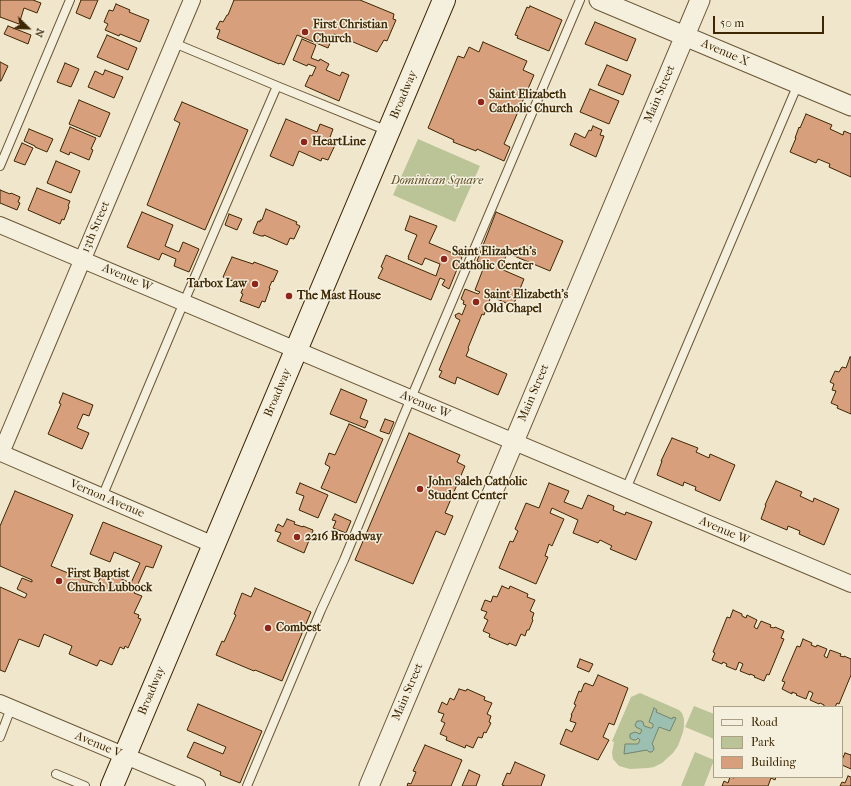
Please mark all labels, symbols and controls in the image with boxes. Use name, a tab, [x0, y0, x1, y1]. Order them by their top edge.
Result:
north arrow	[8, 8, 48, 48]
scale bar	[715, 8, 826, 34]
text: 50 m	[720, 16, 744, 30]
place label: First Christian Church	[313, 18, 388, 46]
text: N	[32, 26, 47, 39]
marker: First Christian Church	[300, 27, 310, 37]
street label: Avenue X	[699, 36, 751, 70]
street label: Main Street	[641, 63, 679, 125]
street label: Broadway	[387, 69, 421, 121]
place label: Saint Elizabeth Catholic Church	[489, 88, 573, 116]
marker: Saint Elizabeth Catholic Church	[476, 97, 486, 107]
place label: HeartLine	[312, 135, 366, 149]
marker: HeartLine	[299, 137, 309, 147]
park label: Dominican Square	[391, 174, 483, 188]
street label: 13th Street	[79, 199, 113, 255]
place label: Saint Elizabeth's Catholic Center	[452, 245, 536, 273]
marker: Saint Elizabeth's Catholic Center	[439, 254, 449, 264]
street label: Avenue W	[100, 261, 154, 295]
place label: Tarbox Law	[187, 277, 247, 291]
marker: Tarbox Law	[250, 279, 260, 289]
place label: Saint Elizabeth’s Old Chapel	[484, 288, 568, 316]
place label: The Mast House	[297, 289, 381, 303]
marker: The Mast House	[284, 291, 294, 301]
marker: Saint Elizabeth’s Old Chapel	[471, 297, 481, 307]
street label: Main Street	[515, 362, 553, 424]
street label: Broadway	[261, 367, 295, 419]
street label: Avenue W	[398, 388, 452, 422]
place label: John Saleh Catholic Student Center	[428, 475, 527, 503]
street label: Vernon Avenue	[68, 477, 146, 521]
marker: John Saleh Catholic Student Center	[415, 484, 425, 494]
street label: Avenue W	[697, 514, 751, 548]
place label: 2216 Broadway	[305, 530, 382, 544]
marker: 2216 Broadway	[292, 532, 302, 542]
place label: First Baptist Church Lubbock	[67, 567, 152, 595]
marker: First Baptist Church Lubbock	[54, 576, 64, 586]
place label: Combest	[276, 621, 321, 635]
marker: Combest	[263, 623, 273, 633]
street label: Main Street	[389, 661, 427, 723]
street label: Broadway	[135, 665, 169, 717]
legend	[713, 706, 843, 778]
text: Road	[751, 715, 778, 729]
street label: Avenue V	[73, 729, 123, 761]
text: Park	[751, 735, 775, 749]
text: Building	[751, 755, 796, 769]

